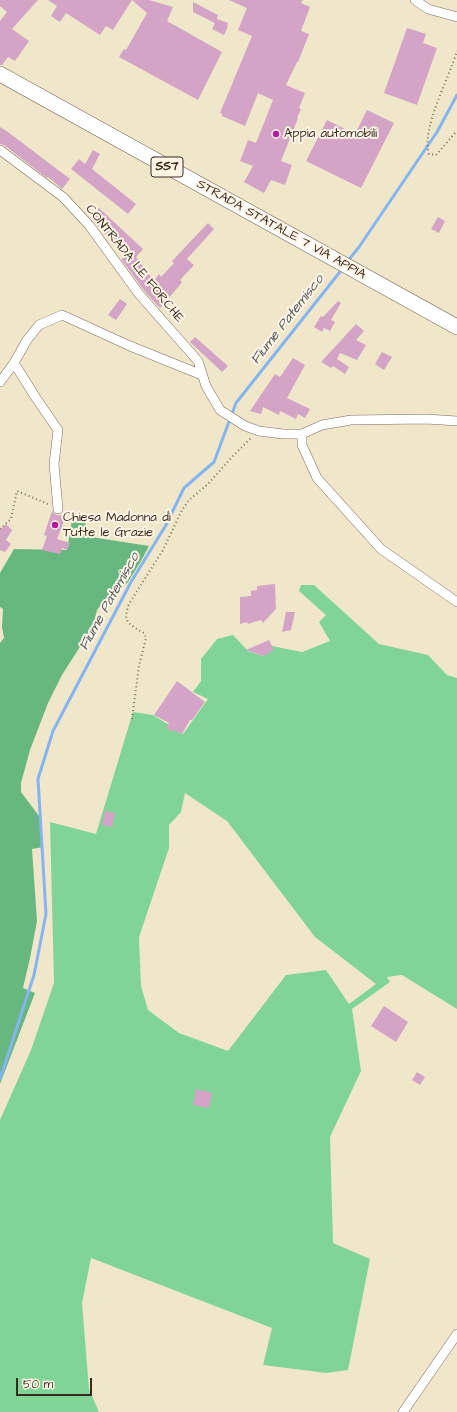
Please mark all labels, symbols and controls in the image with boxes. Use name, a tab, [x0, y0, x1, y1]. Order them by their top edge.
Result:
place label: Appia automobili	[284, 126, 377, 142]
marker: Appia automobili	[271, 129, 281, 139]
road number: SS7	[151, 157, 183, 177]
street label: STRADA STATALE 7 VIA APPIA	[194, 177, 368, 283]
street label: CONTRADA LE FORCHE	[82, 202, 186, 326]
water label: Fiume Patemisco	[248, 272, 328, 368]
place label: Chiesa Madonna di Tutte le Grazie	[63, 510, 171, 541]
marker: Chiesa Madonna di Tutte le Grazie	[50, 520, 60, 530]
water label: Fiume Patemisco	[76, 550, 144, 654]
scale bar	[18, 1370, 94, 1396]
text: 50 m	[23, 1376, 53, 1393]

